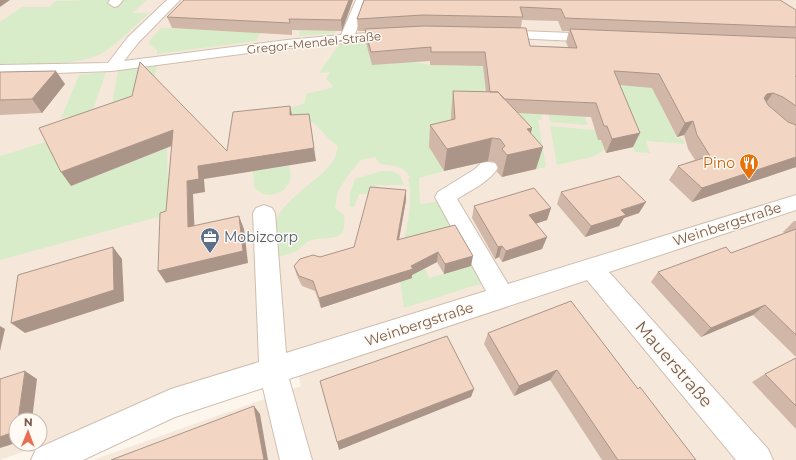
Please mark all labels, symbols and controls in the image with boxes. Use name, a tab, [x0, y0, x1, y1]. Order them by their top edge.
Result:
street label: Gregor-Mendel-Straße	[246, 28, 382, 57]
restaurant icon: Pino	[738, 152, 760, 180]
place label: Pino	[703, 154, 735, 172]
street label: Weinbergstraße	[670, 198, 784, 250]
office icon: Mobizcorp	[199, 226, 221, 254]
place label: Mobizcorp	[224, 228, 298, 246]
street label: Weinbergstraße	[362, 298, 476, 350]
street label: Mauerstraße	[631, 317, 717, 411]
north arrow	[8, 412, 48, 452]
text: N	[24, 415, 33, 429]

